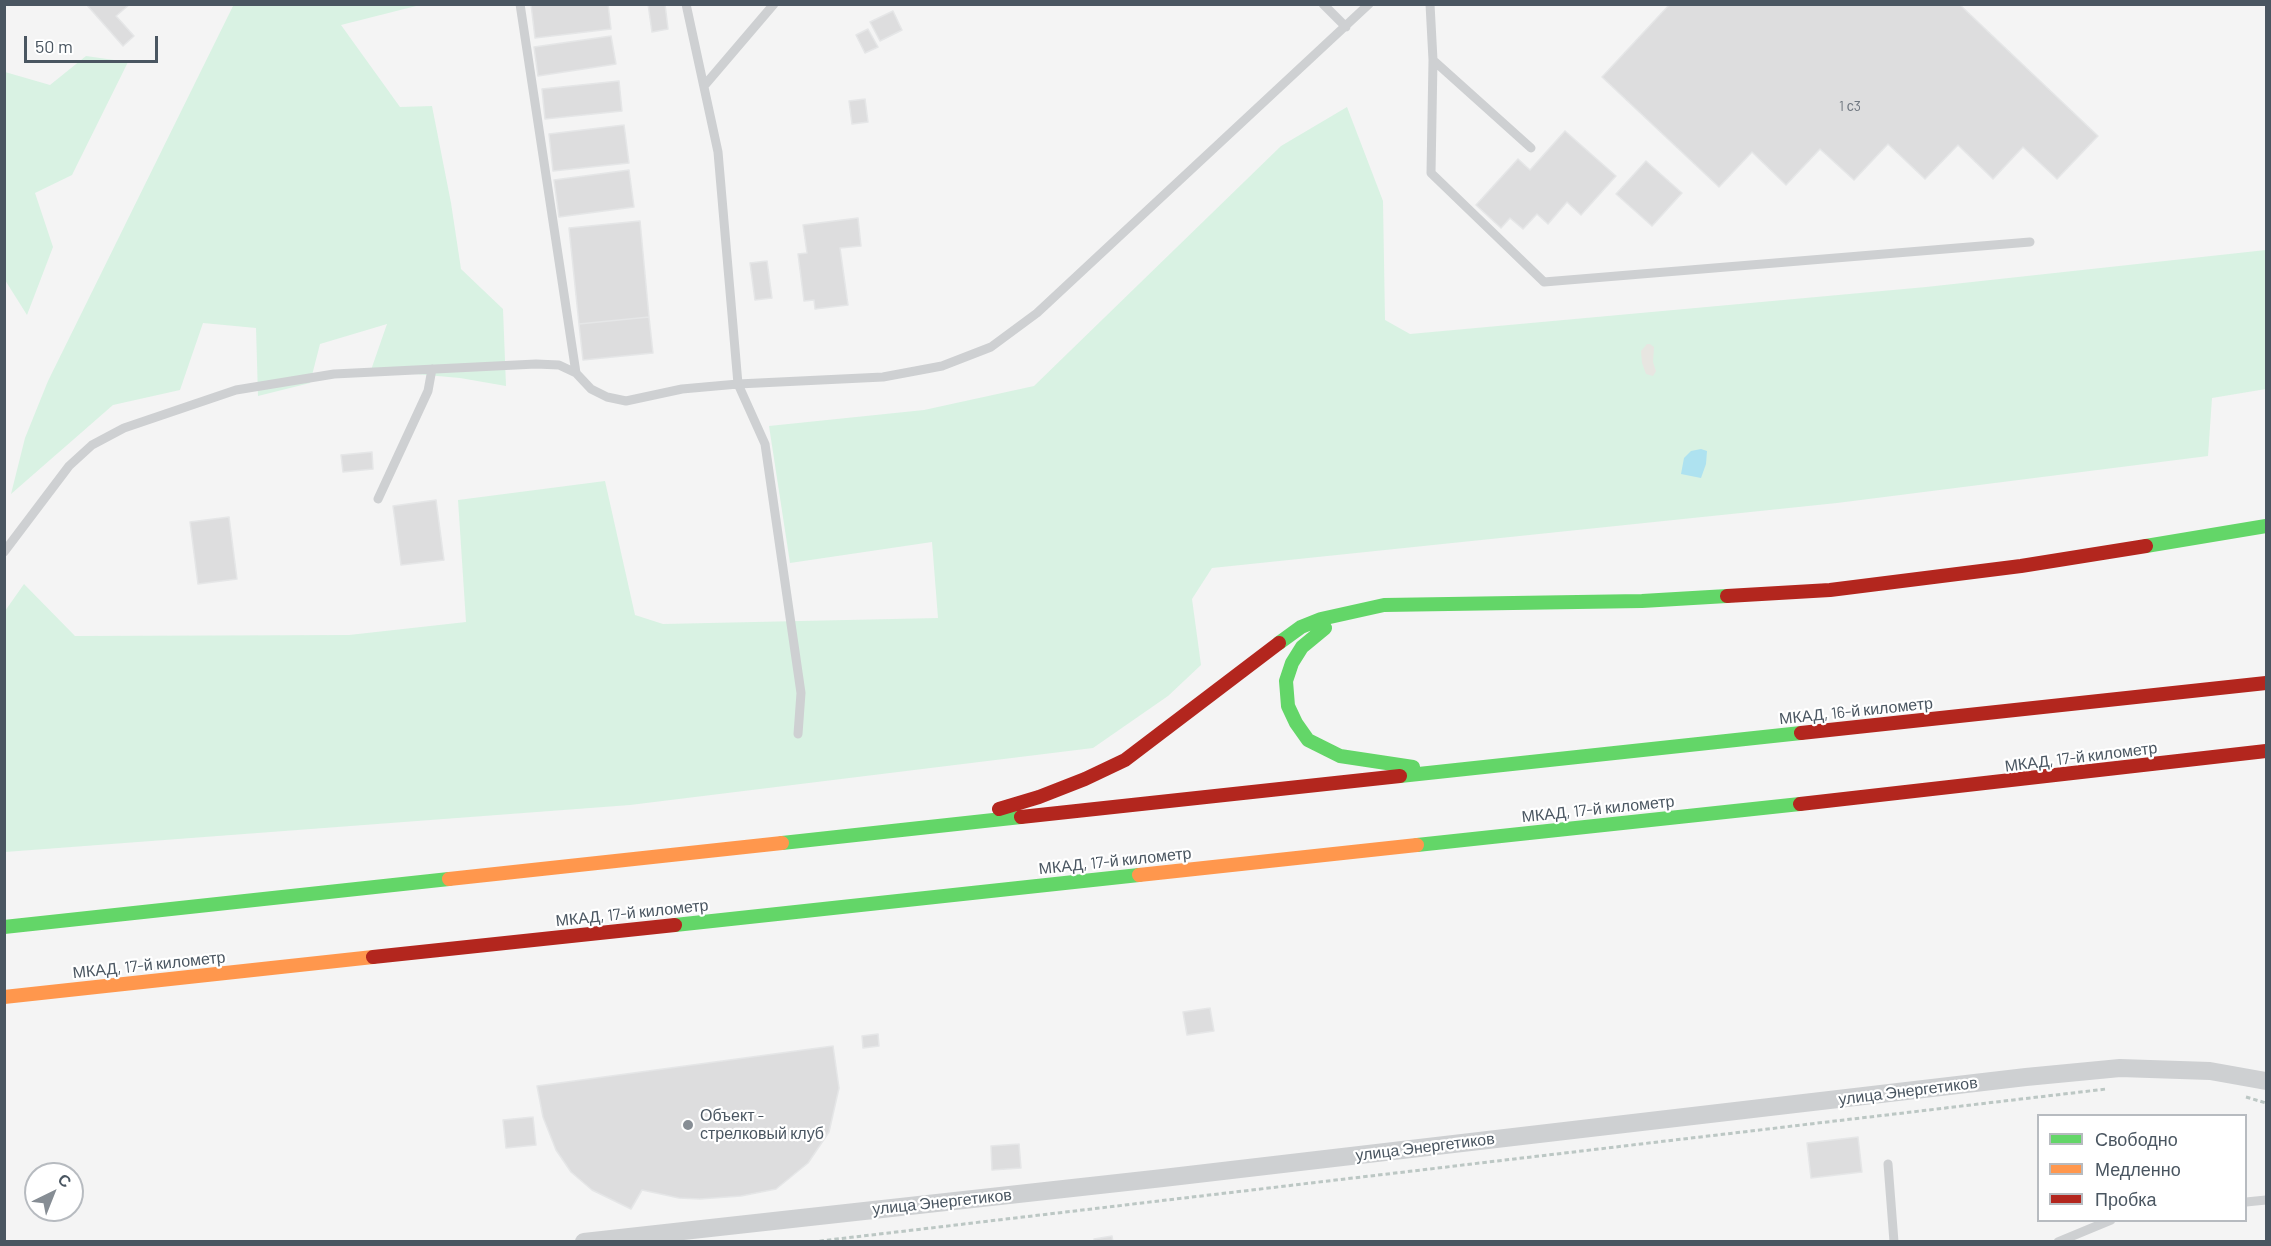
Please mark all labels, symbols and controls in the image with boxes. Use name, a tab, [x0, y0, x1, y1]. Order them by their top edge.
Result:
scale bar	[27, 24, 160, 62]
text: 50 m	[35, 35, 73, 57]
house number: 1 с3	[1839, 98, 1861, 114]
street label: МКАД, 16-й километр	[1778, 693, 1934, 729]
street label: МКАД, 17-й километр	[2004, 738, 2158, 776]
street label: МКАД, 17-й километр	[1521, 791, 1675, 827]
street label: МКАД, 17-й километр	[1038, 843, 1192, 879]
street label: МКАД, 17-й километр	[555, 895, 709, 931]
street label: МКАД, 17-й километр	[72, 947, 226, 983]
street label: улица Энергетиков	[1837, 1073, 1979, 1109]
place label: Объект - стрелковый клуб	[700, 1106, 824, 1144]
legend	[2037, 1114, 2247, 1222]
marker: Объект - стрелковый клуб	[681, 1118, 695, 1132]
text: Свободно	[2095, 1128, 2178, 1150]
street label: улица Энергетиков	[1354, 1129, 1496, 1165]
text: Медленно	[2095, 1158, 2181, 1180]
north arrow	[24, 1162, 84, 1222]
text: С	[55, 1169, 76, 1191]
street label: улица Энергетиков	[871, 1185, 1013, 1219]
text: Пробка	[2095, 1188, 2157, 1210]

